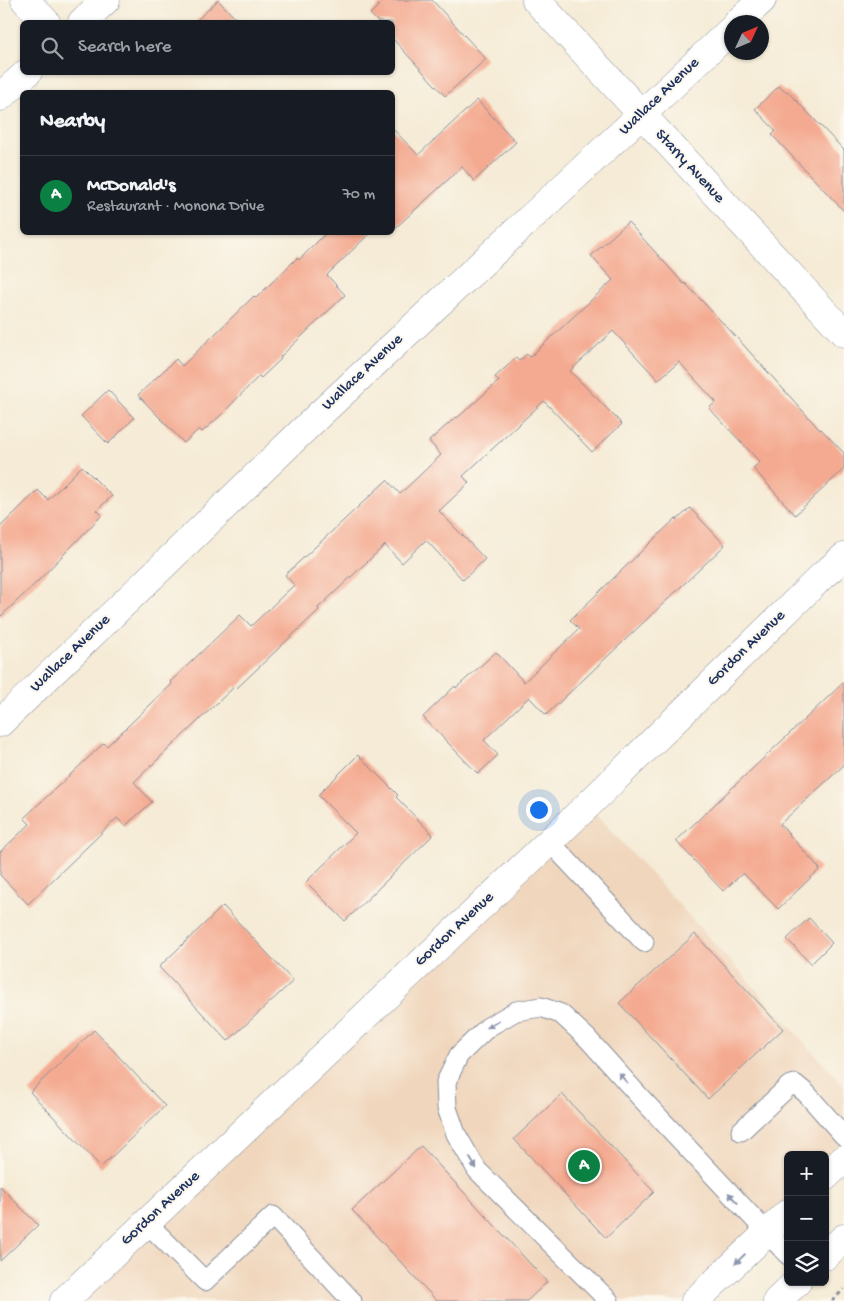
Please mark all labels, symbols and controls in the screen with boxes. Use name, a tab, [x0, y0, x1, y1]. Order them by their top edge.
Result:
north arrow	[724, 15, 769, 60]
search box	[20, 20, 395, 75]
icon: search	[38, 34, 66, 62]
text: Search here	[78, 36, 172, 59]
street label: Wallace Avenue	[616, 54, 705, 140]
text: Nearby	[40, 110, 105, 135]
street label: Starry Avenue	[650, 126, 728, 208]
text: McDonald's	[87, 175, 176, 198]
text: A	[51, 186, 61, 205]
text: 70 m	[342, 186, 375, 205]
text: Restaurant · Monona Drive	[87, 198, 264, 217]
street label: Wallace Avenue	[318, 330, 408, 415]
street label: Gordon Avenue	[704, 606, 791, 691]
street label: Wallace Avenue	[27, 611, 116, 697]
your location	[526, 797, 552, 823]
street label: Gordon Avenue	[411, 888, 499, 971]
one-way arrow	[486, 1020, 500, 1029]
one-way arrow	[618, 1072, 629, 1085]
pin: A	[568, 1147, 600, 1185]
map controls	[784, 1151, 829, 1286]
button: +	[784, 1151, 829, 1196]
one-way arrow	[468, 1156, 477, 1169]
street label: Gordon Avenue	[117, 1167, 205, 1250]
one-way arrow	[727, 1192, 739, 1204]
button: −	[784, 1196, 829, 1241]
button: layers	[784, 1241, 829, 1286]
one-way arrow	[734, 1253, 746, 1265]

